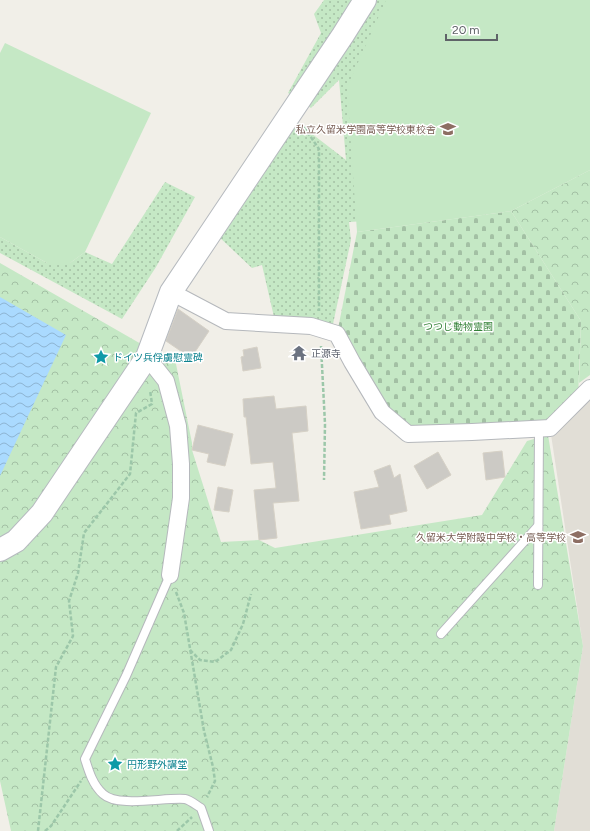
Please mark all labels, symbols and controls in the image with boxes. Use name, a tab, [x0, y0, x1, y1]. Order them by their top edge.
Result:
scale bar	[446, 16, 497, 42]
text: 20 m	[452, 23, 480, 37]
school or university icon: 私立久留米学園高等学校東校舎	[439, 120, 457, 138]
place label: 私立久留米学園高等学校東校舎	[296, 123, 436, 136]
park label: つつじ動物霊園	[423, 320, 493, 333]
temple icon: 正源寺	[290, 344, 308, 362]
place label: 正源寺	[311, 347, 341, 360]
place icon: ドイツ兵俘虜慰霊碑	[92, 348, 110, 366]
place label: ドイツ兵俘虜慰霊碑	[113, 351, 203, 364]
school or university icon: 久留米大学附設中学校・高等学校	[569, 528, 587, 546]
place label: 久留米大学附設中学校・高等学校	[416, 531, 566, 544]
place icon: 円形野外講堂	[106, 755, 124, 773]
place label: 円形野外講堂	[127, 758, 187, 771]

